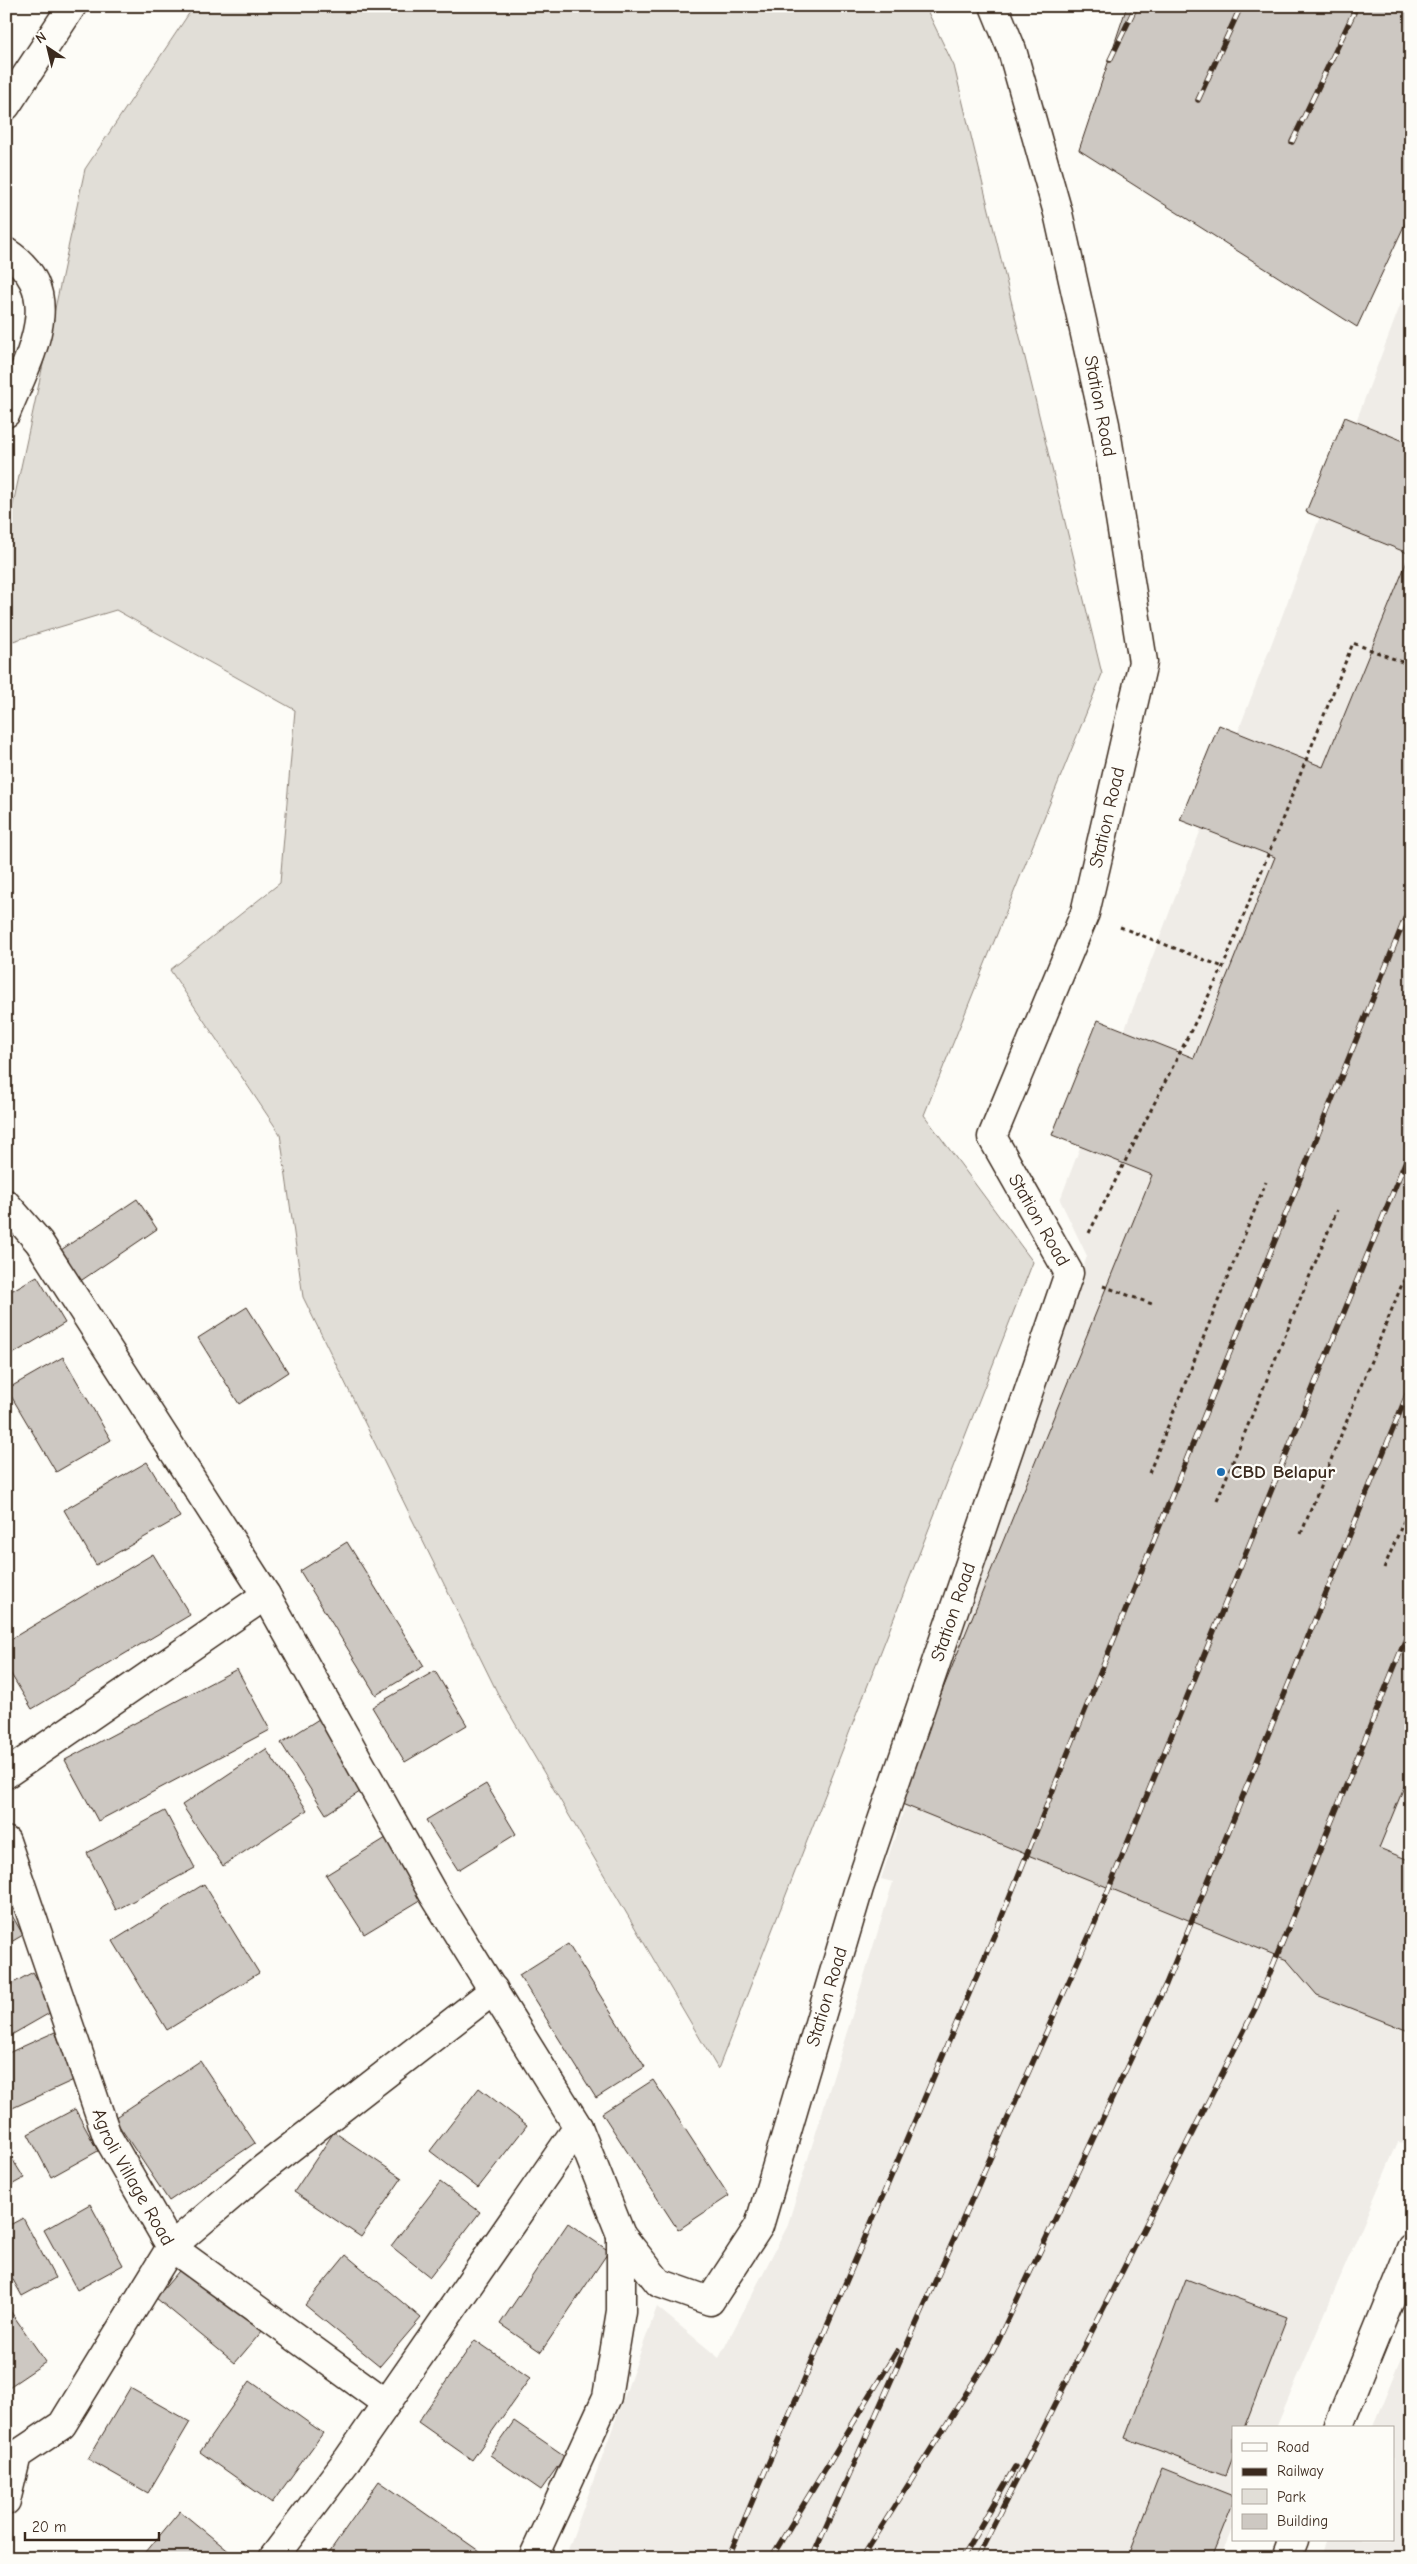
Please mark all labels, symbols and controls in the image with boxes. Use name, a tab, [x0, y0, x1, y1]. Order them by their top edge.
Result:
north arrow	[22, 22, 72, 72]
text: N	[32, 28, 49, 47]
street label: Station Road	[1079, 353, 1121, 459]
street label: Station Road	[1085, 765, 1129, 870]
street label: Station Road	[1004, 1170, 1074, 1270]
place label: CBD Belapur	[1231, 1461, 1335, 1483]
marker: CBD Belapur	[1215, 1466, 1227, 1478]
street label: Station Road	[926, 1560, 980, 1664]
street label: Station Road	[802, 1944, 852, 2049]
street label: Agroli Village Road	[87, 2106, 179, 2250]
legend	[1232, 2426, 1394, 2542]
text: Road	[1277, 2438, 1309, 2456]
text: Railway	[1277, 2462, 1324, 2480]
text: Park	[1277, 2488, 1306, 2506]
scale bar	[25, 2509, 159, 2541]
text: Building	[1277, 2512, 1328, 2530]
text: 20 m	[32, 2518, 66, 2536]

